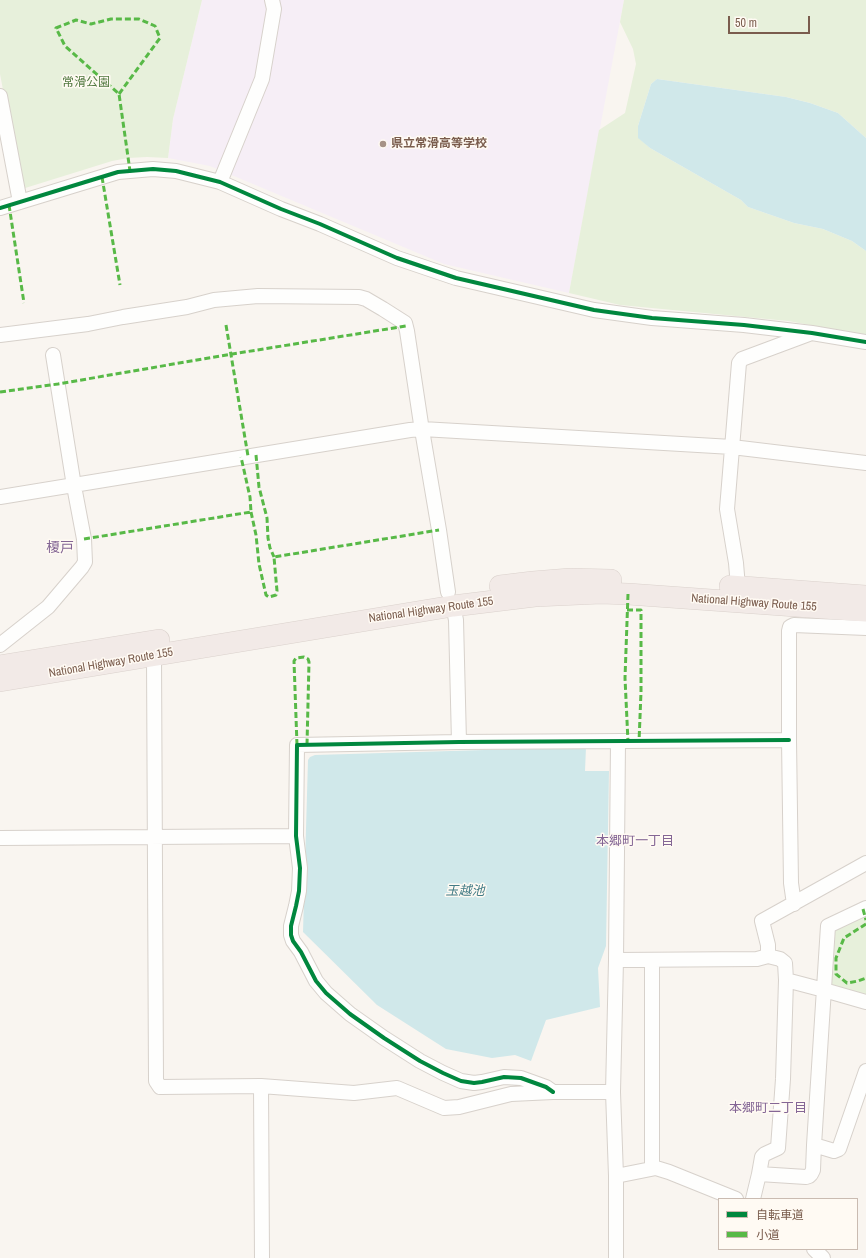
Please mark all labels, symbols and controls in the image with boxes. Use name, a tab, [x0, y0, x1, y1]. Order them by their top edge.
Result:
scale bar	[730, 8, 812, 34]
text: 50 m	[735, 15, 757, 31]
park label: 常滑公園	[62, 76, 110, 90]
place label: 県立常滑高等学校	[391, 137, 487, 151]
marker: 県立常滑高等学校	[378, 139, 388, 149]
district label: 榎戸	[46, 540, 74, 556]
street label: National Highway Route 155	[691, 591, 817, 615]
street label: National Highway Route 155	[368, 594, 494, 626]
street label: National Highway Route 155	[48, 645, 174, 681]
district label: 本郷町一丁目	[596, 834, 674, 850]
water label: 玉越池	[446, 884, 484, 900]
district label: 本郷町二丁目	[729, 1101, 807, 1117]
legend	[718, 1198, 858, 1250]
text: 自転車道	[756, 1207, 804, 1223]
text: 小道	[756, 1227, 780, 1243]

